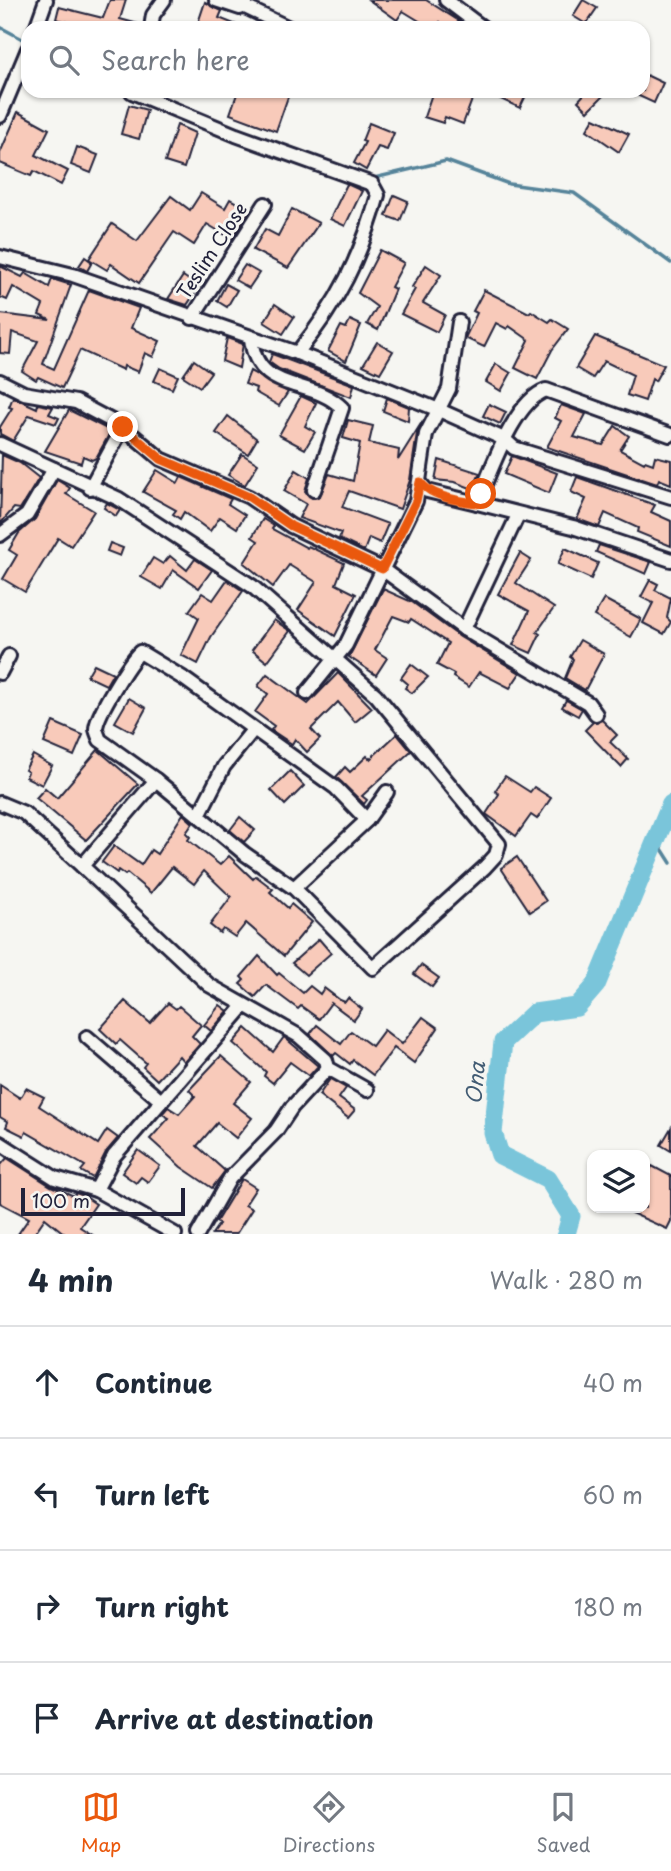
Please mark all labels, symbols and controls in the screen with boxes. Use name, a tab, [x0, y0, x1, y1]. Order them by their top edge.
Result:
search box	[21, 21, 650, 98]
text: Search here	[101, 40, 250, 79]
icon: search	[45, 41, 83, 79]
street label: Teslim Close	[169, 197, 253, 304]
route end	[107, 411, 138, 442]
route start	[465, 478, 496, 509]
water label: Ona	[456, 1059, 492, 1106]
map controls	[587, 1150, 650, 1213]
button: layers	[587, 1150, 650, 1213]
scale bar	[21, 1185, 186, 1217]
text: 100 m	[32, 1186, 90, 1214]
text: 4 min	[28, 1257, 114, 1302]
text: Walk · 280 m	[490, 1262, 643, 1297]
icon: ahead	[28, 1363, 66, 1401]
text: Continue	[95, 1363, 212, 1402]
text: 40 m	[583, 1365, 643, 1400]
icon: left	[28, 1475, 66, 1513]
text: Turn left	[95, 1475, 210, 1514]
text: 60 m	[583, 1477, 643, 1512]
icon: right	[28, 1587, 66, 1625]
text: Turn right	[95, 1587, 229, 1626]
text: 180 m	[574, 1589, 643, 1624]
icon: arrive	[28, 1699, 66, 1737]
text: Arrive at destination	[95, 1699, 374, 1738]
tab: Map	[81, 1788, 121, 1858]
tab: Directions	[283, 1788, 375, 1858]
tab: Saved	[536, 1788, 590, 1858]

